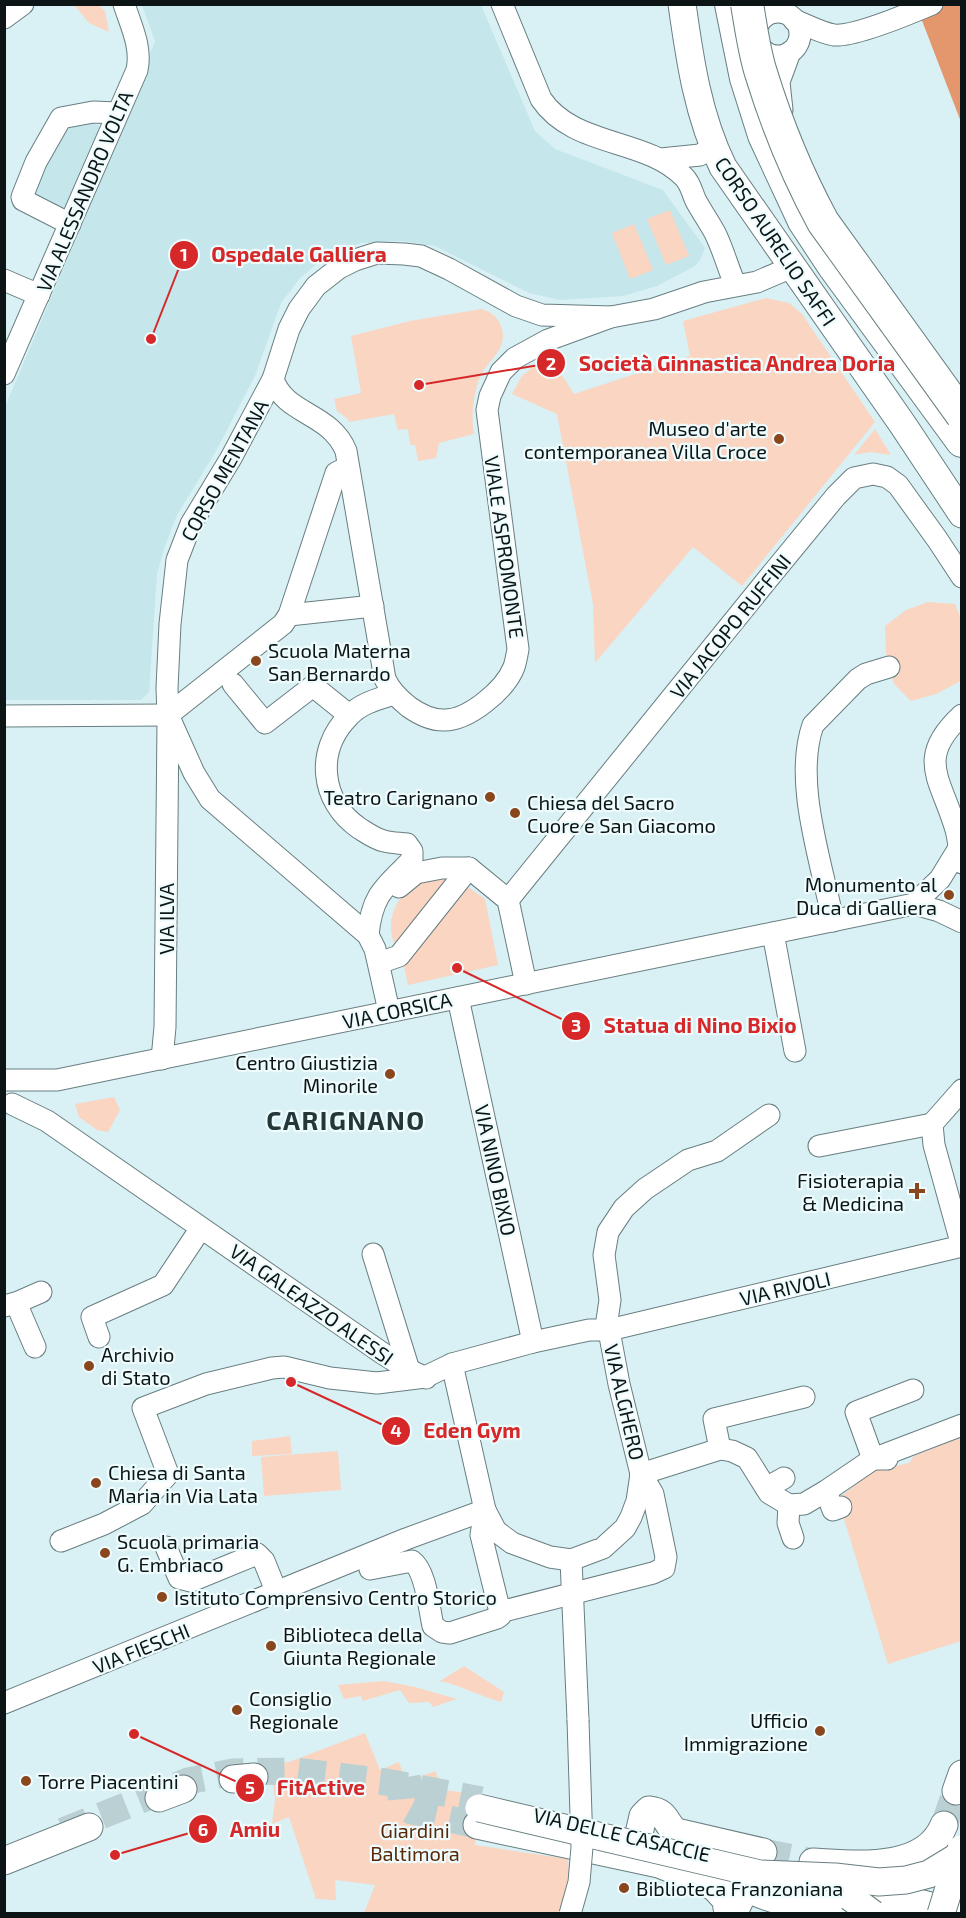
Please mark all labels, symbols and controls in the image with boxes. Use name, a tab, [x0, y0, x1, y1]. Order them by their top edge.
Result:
street label: VIA ALESSANDRO VOLTA	[31, 86, 137, 295]
street label: CORSO AURELIO SAFFI	[711, 152, 841, 330]
callout: Ospedale Galliera	[169, 236, 398, 275]
text: Ospedale Galliera	[211, 241, 387, 266]
text: 1	[180, 243, 188, 265]
callout: Società Ginnastica Andrea Doria	[536, 344, 907, 383]
text: Società Ginnastica Andrea Doria	[579, 350, 895, 375]
text: 2	[546, 352, 556, 374]
street label: CORSO MENTANA	[175, 395, 273, 545]
place label: Museo d'arte contemporanea Villa Croce	[524, 416, 767, 463]
marker: Museo d'arte contemporanea Villa Croce	[772, 432, 786, 446]
street label: VIALE ASPROMONTE	[480, 454, 530, 640]
street label: VIA JACOPO RUFFINI	[664, 549, 796, 703]
place label: Scuola Materna San Bernardo	[268, 638, 411, 685]
marker: Scuola Materna San Bernardo	[249, 654, 263, 668]
place label: Teatro Carignano	[324, 785, 478, 809]
marker: Teatro Carignano	[483, 790, 497, 804]
place label: Chiesa del Sacro Cuore e San Giacomo	[527, 790, 716, 837]
marker: Chiesa del Sacro Cuore e San Giacomo	[508, 806, 522, 820]
place label: Monumento al Duca di Galliera	[796, 872, 937, 919]
street label: VIA ILVA	[154, 883, 178, 955]
marker: Monumento al Duca di Galliera	[942, 888, 956, 902]
street label: VIA CORSICA	[340, 987, 454, 1033]
callout: Statua di Nino Bixio	[561, 1007, 808, 1046]
text: Statua di Nino Bixio	[603, 1012, 797, 1037]
text: 3	[571, 1014, 581, 1036]
place label: Centro Giustizia Minorile	[235, 1050, 378, 1097]
marker: Centro Giustizia Minorile	[383, 1067, 397, 1081]
street label: VIA NINO BIXIO	[470, 1102, 522, 1238]
district label: CARIGNANO	[266, 1104, 426, 1135]
place label: Fisioterapia & Medicina	[797, 1168, 904, 1215]
marker: Fisioterapia & Medicina	[908, 1182, 926, 1200]
street label: VIA GALEAZZO ALESSI	[226, 1238, 398, 1370]
street label: VIA RIVOLI	[737, 1266, 833, 1310]
place label: Archivio di Stato	[101, 1342, 174, 1389]
street label: VIA ALGHERO	[600, 1342, 650, 1462]
marker: Archivio di Stato	[82, 1359, 96, 1373]
callout: Eden Gym	[381, 1411, 533, 1450]
text: Eden Gym	[423, 1417, 521, 1443]
text: 4	[390, 1419, 402, 1441]
place label: Chiesa di Santa Maria in Via Lata	[108, 1460, 258, 1507]
marker: Chiesa di Santa Maria in Via Lata	[89, 1476, 103, 1490]
place label: Scuola primaria G. Embriaco	[117, 1529, 259, 1576]
marker: Scuola primaria G. Embriaco	[98, 1546, 112, 1560]
place label: Istituto Comprensivo Centro Storico	[174, 1585, 497, 1609]
marker: Istituto Comprensivo Centro Storico	[155, 1590, 169, 1604]
street label: VIA FIESCHI	[89, 1618, 193, 1678]
place label: Biblioteca della Giunta Regionale	[283, 1622, 436, 1669]
marker: Biblioteca della Giunta Regionale	[264, 1639, 278, 1653]
place label: Consiglio Regionale	[249, 1686, 339, 1733]
marker: Consiglio Regionale	[230, 1703, 244, 1717]
place label: Ufficio Immigrazione	[684, 1708, 808, 1755]
marker: Ufficio Immigrazione	[813, 1724, 827, 1738]
place label: Torre Piacentini	[38, 1769, 179, 1793]
callout: FitActive	[235, 1769, 377, 1808]
marker: Torre Piacentini	[19, 1774, 33, 1788]
text: FitActive	[277, 1774, 365, 1799]
text: 5	[245, 1776, 255, 1798]
street label: VIA DELLE CASACCIE	[531, 1802, 713, 1866]
callout: Amiu	[188, 1810, 292, 1849]
text: Amiu	[230, 1816, 280, 1841]
text: 6	[198, 1818, 208, 1840]
park label: Giardini Baltimora	[370, 1818, 460, 1865]
place label: Biblioteca Franzoniana	[636, 1876, 843, 1900]
marker: Biblioteca Franzoniana	[617, 1881, 631, 1895]

